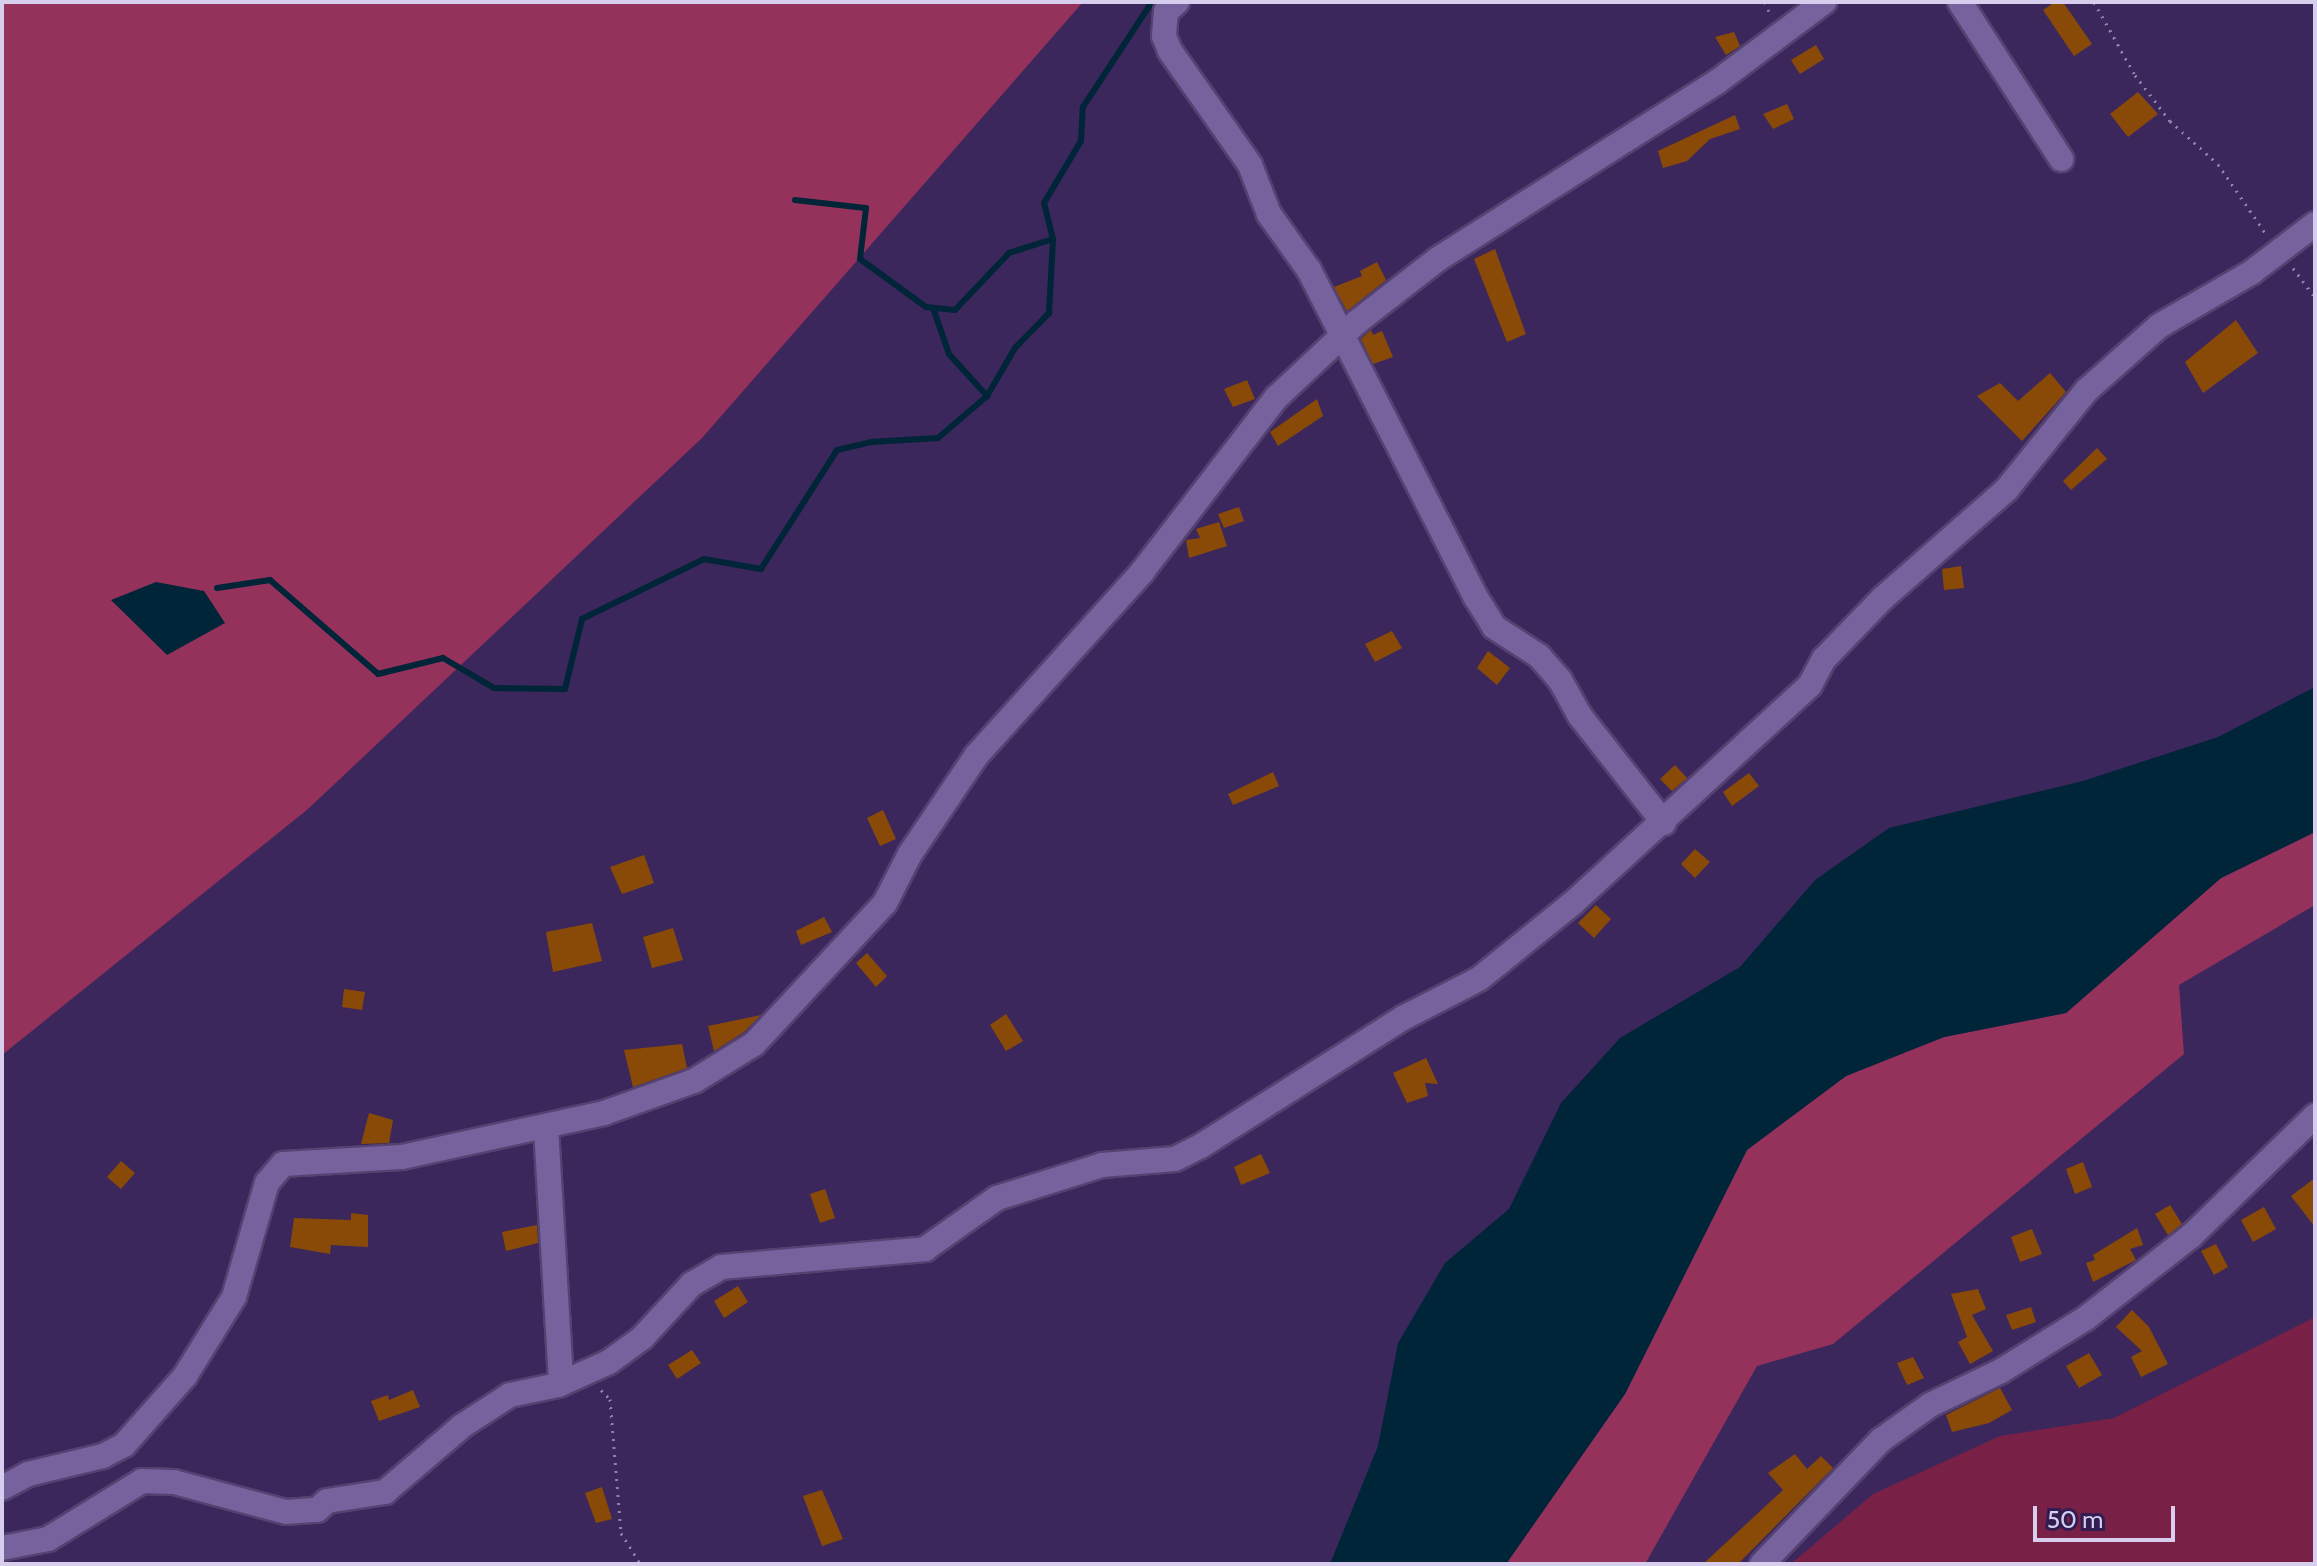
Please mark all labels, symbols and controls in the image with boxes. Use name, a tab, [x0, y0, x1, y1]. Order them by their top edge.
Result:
scale bar	[2037, 1490, 2179, 1540]
text: 50 m	[2047, 1505, 2103, 1534]

